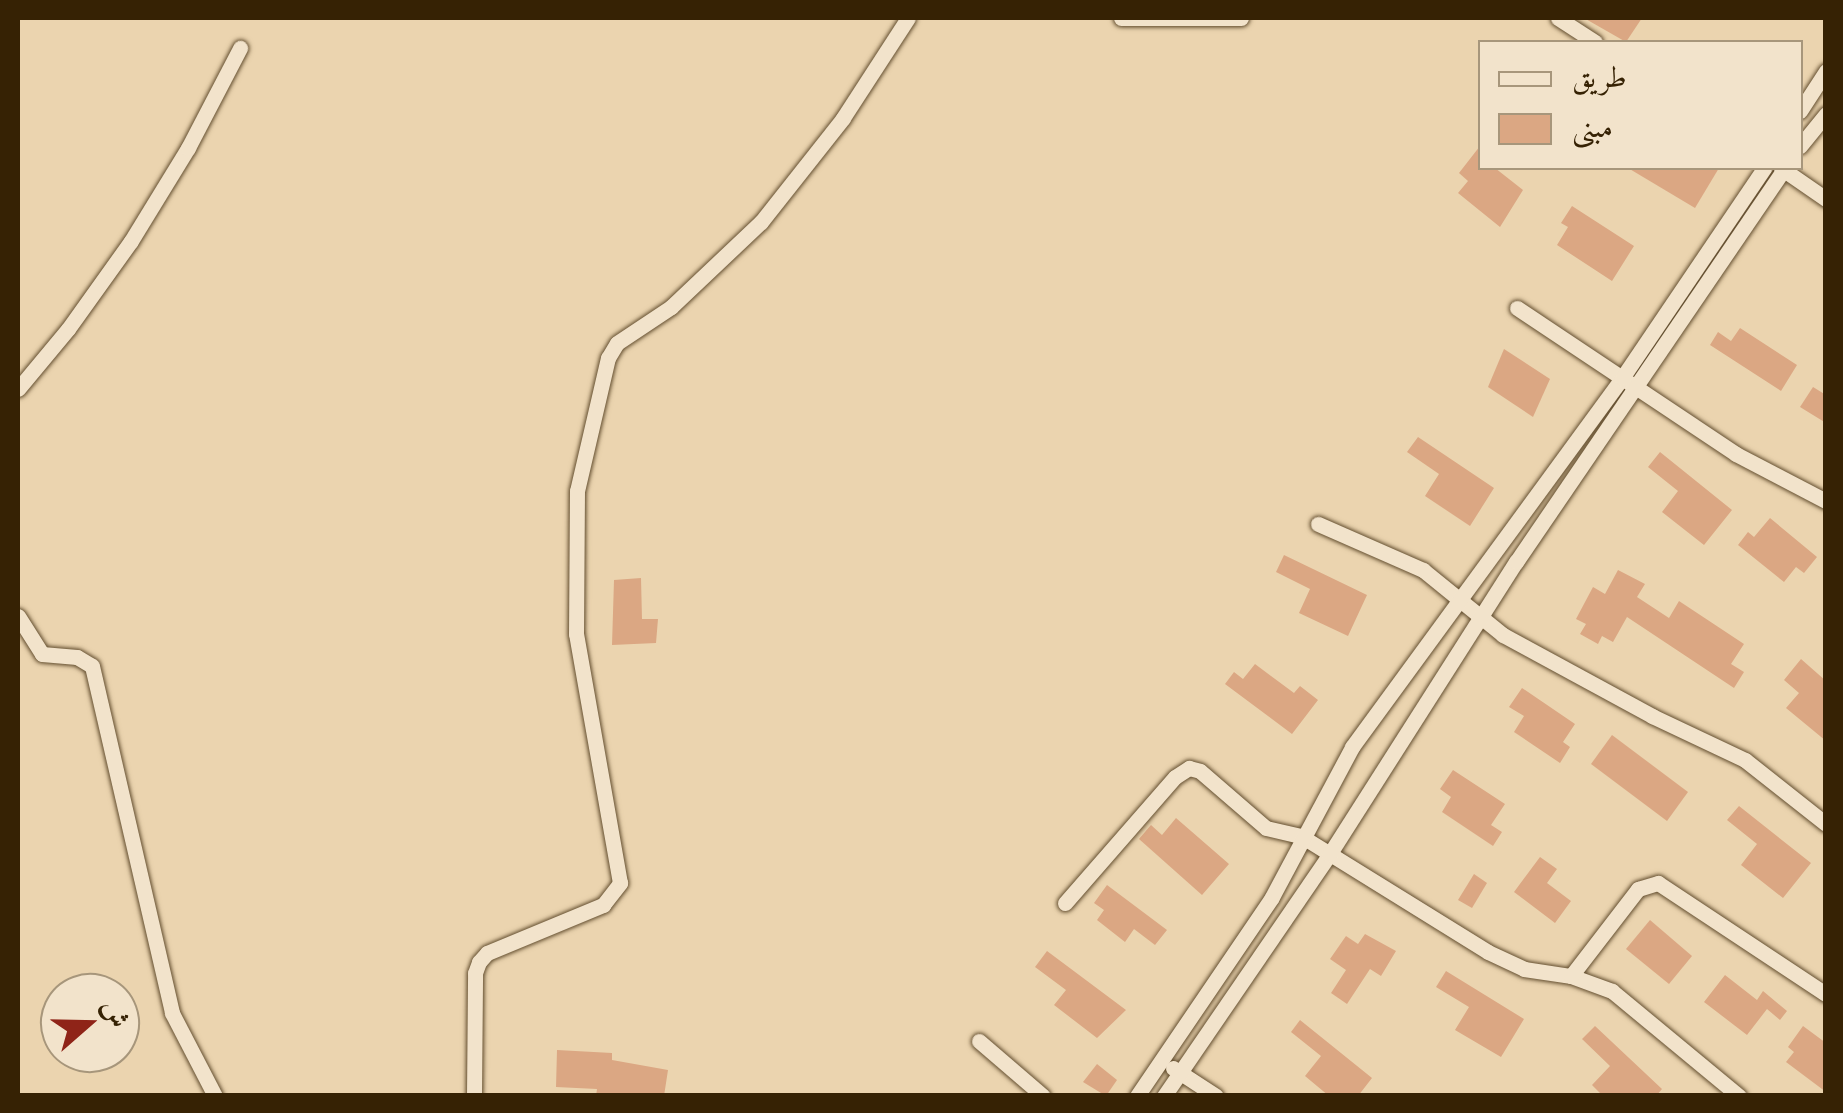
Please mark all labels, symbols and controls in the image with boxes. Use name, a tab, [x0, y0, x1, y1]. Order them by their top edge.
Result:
legend	[1478, 40, 1803, 170]
text: طريق	[1572, 57, 1627, 96]
text: مبنى	[1572, 107, 1613, 146]
north arrow	[40, 973, 140, 1073]
text: ش	[95, 994, 138, 1033]

